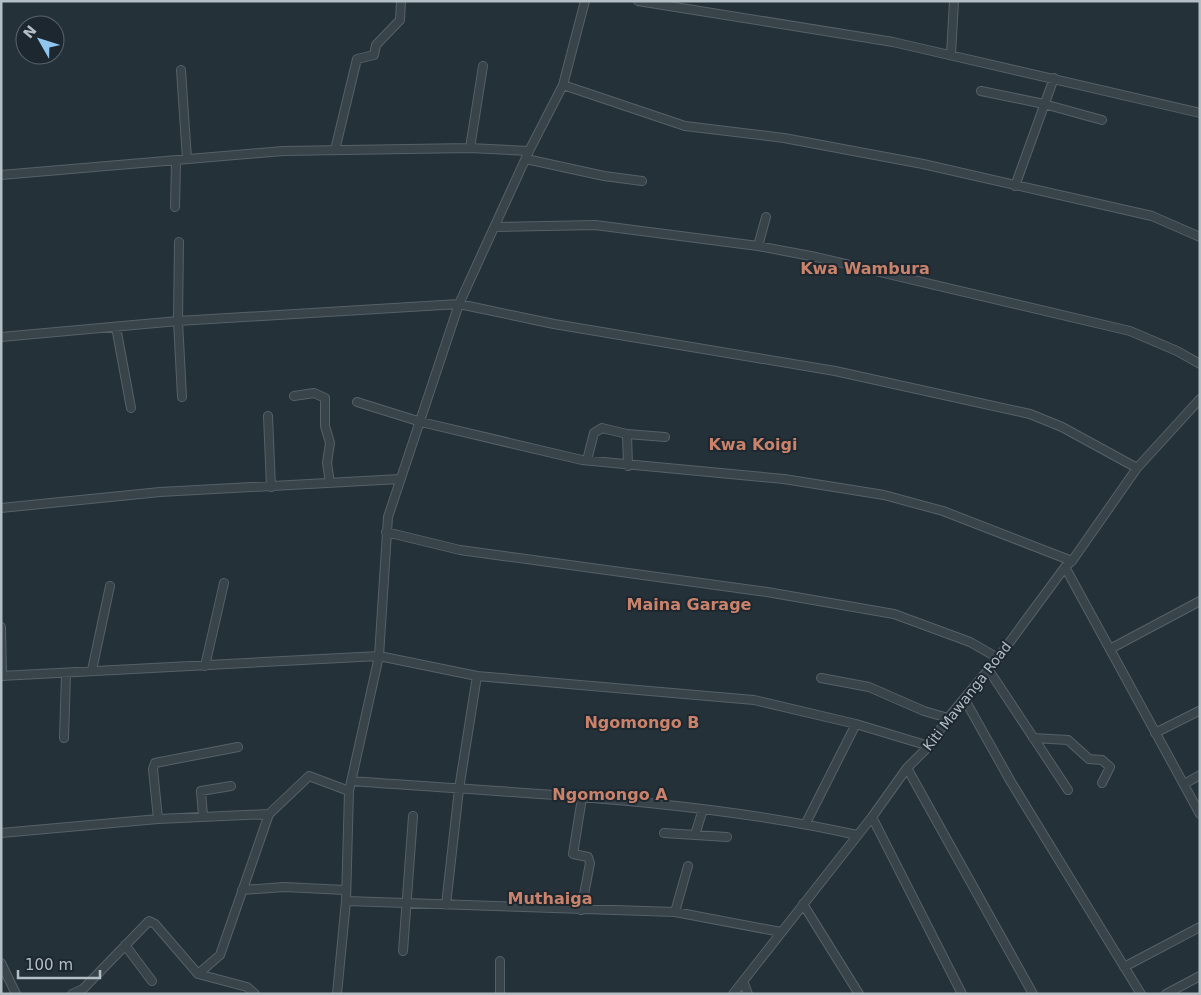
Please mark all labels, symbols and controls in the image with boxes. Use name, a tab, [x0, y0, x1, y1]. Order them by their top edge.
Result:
north arrow	[15, 15, 65, 65]
text: N	[20, 22, 40, 41]
district label: Kwa Wambura	[800, 259, 930, 278]
district label: Kwa Koigi	[708, 435, 798, 454]
district label: Maina Garage	[627, 595, 752, 614]
street label: Kiti Mawanga Road	[920, 638, 1014, 754]
district label: Ngomongo B	[584, 713, 700, 732]
district label: Ngomongo A	[552, 785, 668, 804]
district label: Muthaiga	[508, 889, 592, 908]
scale bar	[18, 948, 100, 980]
text: 100 m	[25, 956, 73, 974]

